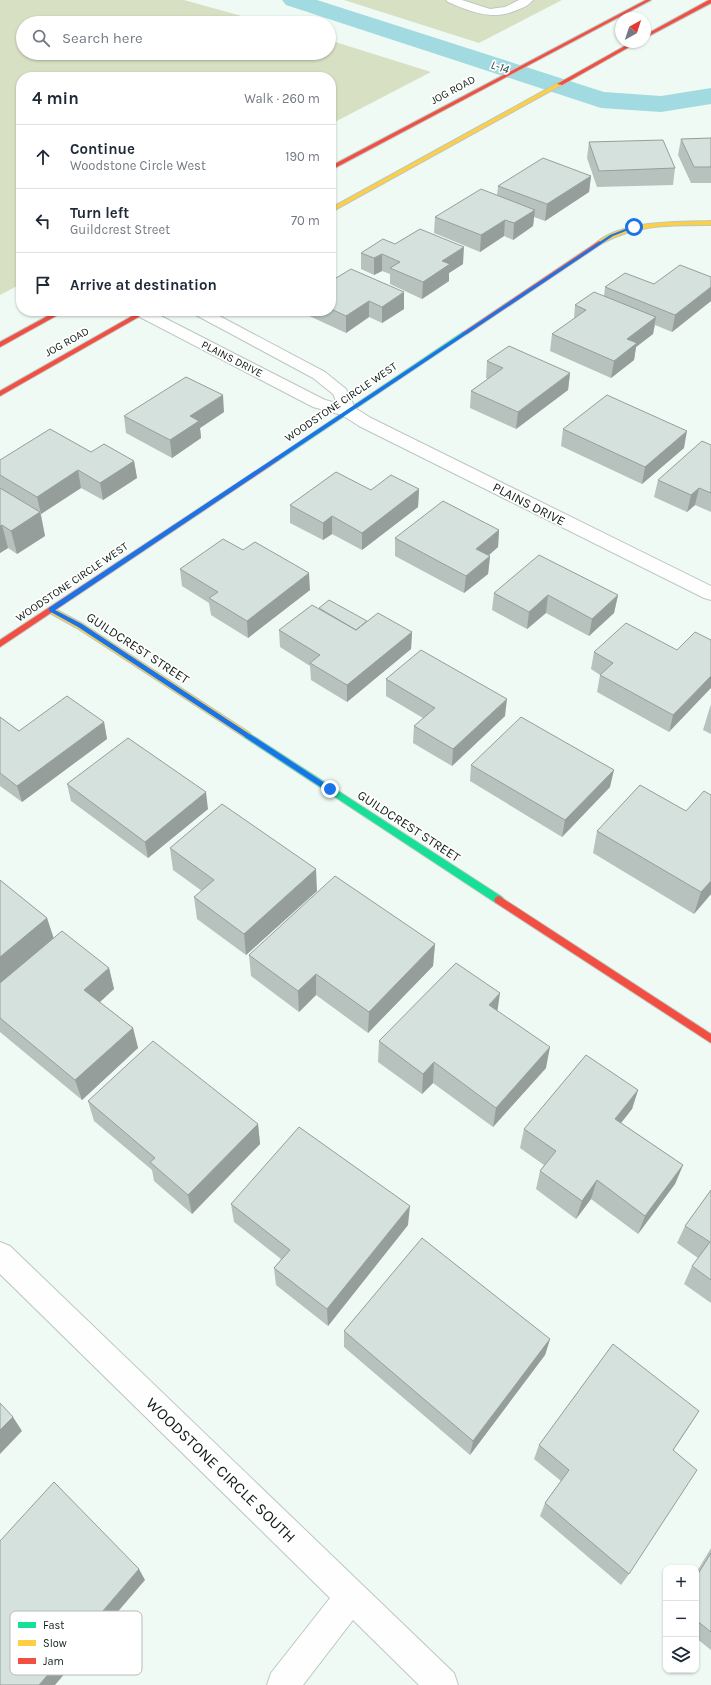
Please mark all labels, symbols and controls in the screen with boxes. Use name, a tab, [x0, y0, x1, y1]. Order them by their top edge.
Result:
north arrow	[615, 12, 651, 48]
search box	[16, 16, 336, 60]
icon: search	[30, 27, 52, 49]
text: Search here	[62, 29, 143, 47]
water label: L-14	[489, 57, 512, 77]
street label: JOG ROAD	[428, 73, 478, 107]
text: 4 min	[32, 88, 79, 108]
text: Walk · 260 m	[244, 91, 320, 106]
text: Continue	[70, 140, 135, 158]
icon: ahead	[32, 146, 54, 168]
text: 190 m	[285, 149, 320, 164]
text: Woodstone Circle West	[70, 158, 206, 173]
text: Turn left	[70, 204, 129, 222]
icon: left	[32, 210, 54, 232]
text: 70 m	[291, 213, 320, 228]
route start	[625, 218, 643, 236]
text: Guildcrest Street	[70, 222, 170, 237]
icon: arrive	[32, 274, 54, 296]
text: Arrive at destination	[70, 276, 217, 294]
street label: JOG ROAD	[43, 325, 91, 359]
street label: PLAINS DRIVE	[199, 338, 265, 380]
street label: WOODSTONE CIRCLE WEST	[283, 359, 400, 444]
street label: PLAINS DRIVE	[490, 479, 568, 529]
street label: WOODSTONE CIRCLE WEST	[14, 539, 131, 624]
street label: GUILDCREST STREET	[84, 609, 193, 687]
route end	[321, 780, 339, 798]
street label: GUILDCREST STREET	[355, 787, 464, 865]
street label: WOODSTONE CIRCLE SOUTH	[142, 1393, 300, 1547]
map controls	[663, 1565, 699, 1673]
button: +	[663, 1565, 699, 1601]
button: −	[663, 1601, 699, 1637]
legend	[10, 1611, 142, 1675]
text: Fast	[43, 1619, 64, 1632]
text: Slow	[43, 1637, 67, 1650]
button: layers	[663, 1637, 699, 1673]
text: Jam	[43, 1655, 64, 1668]

